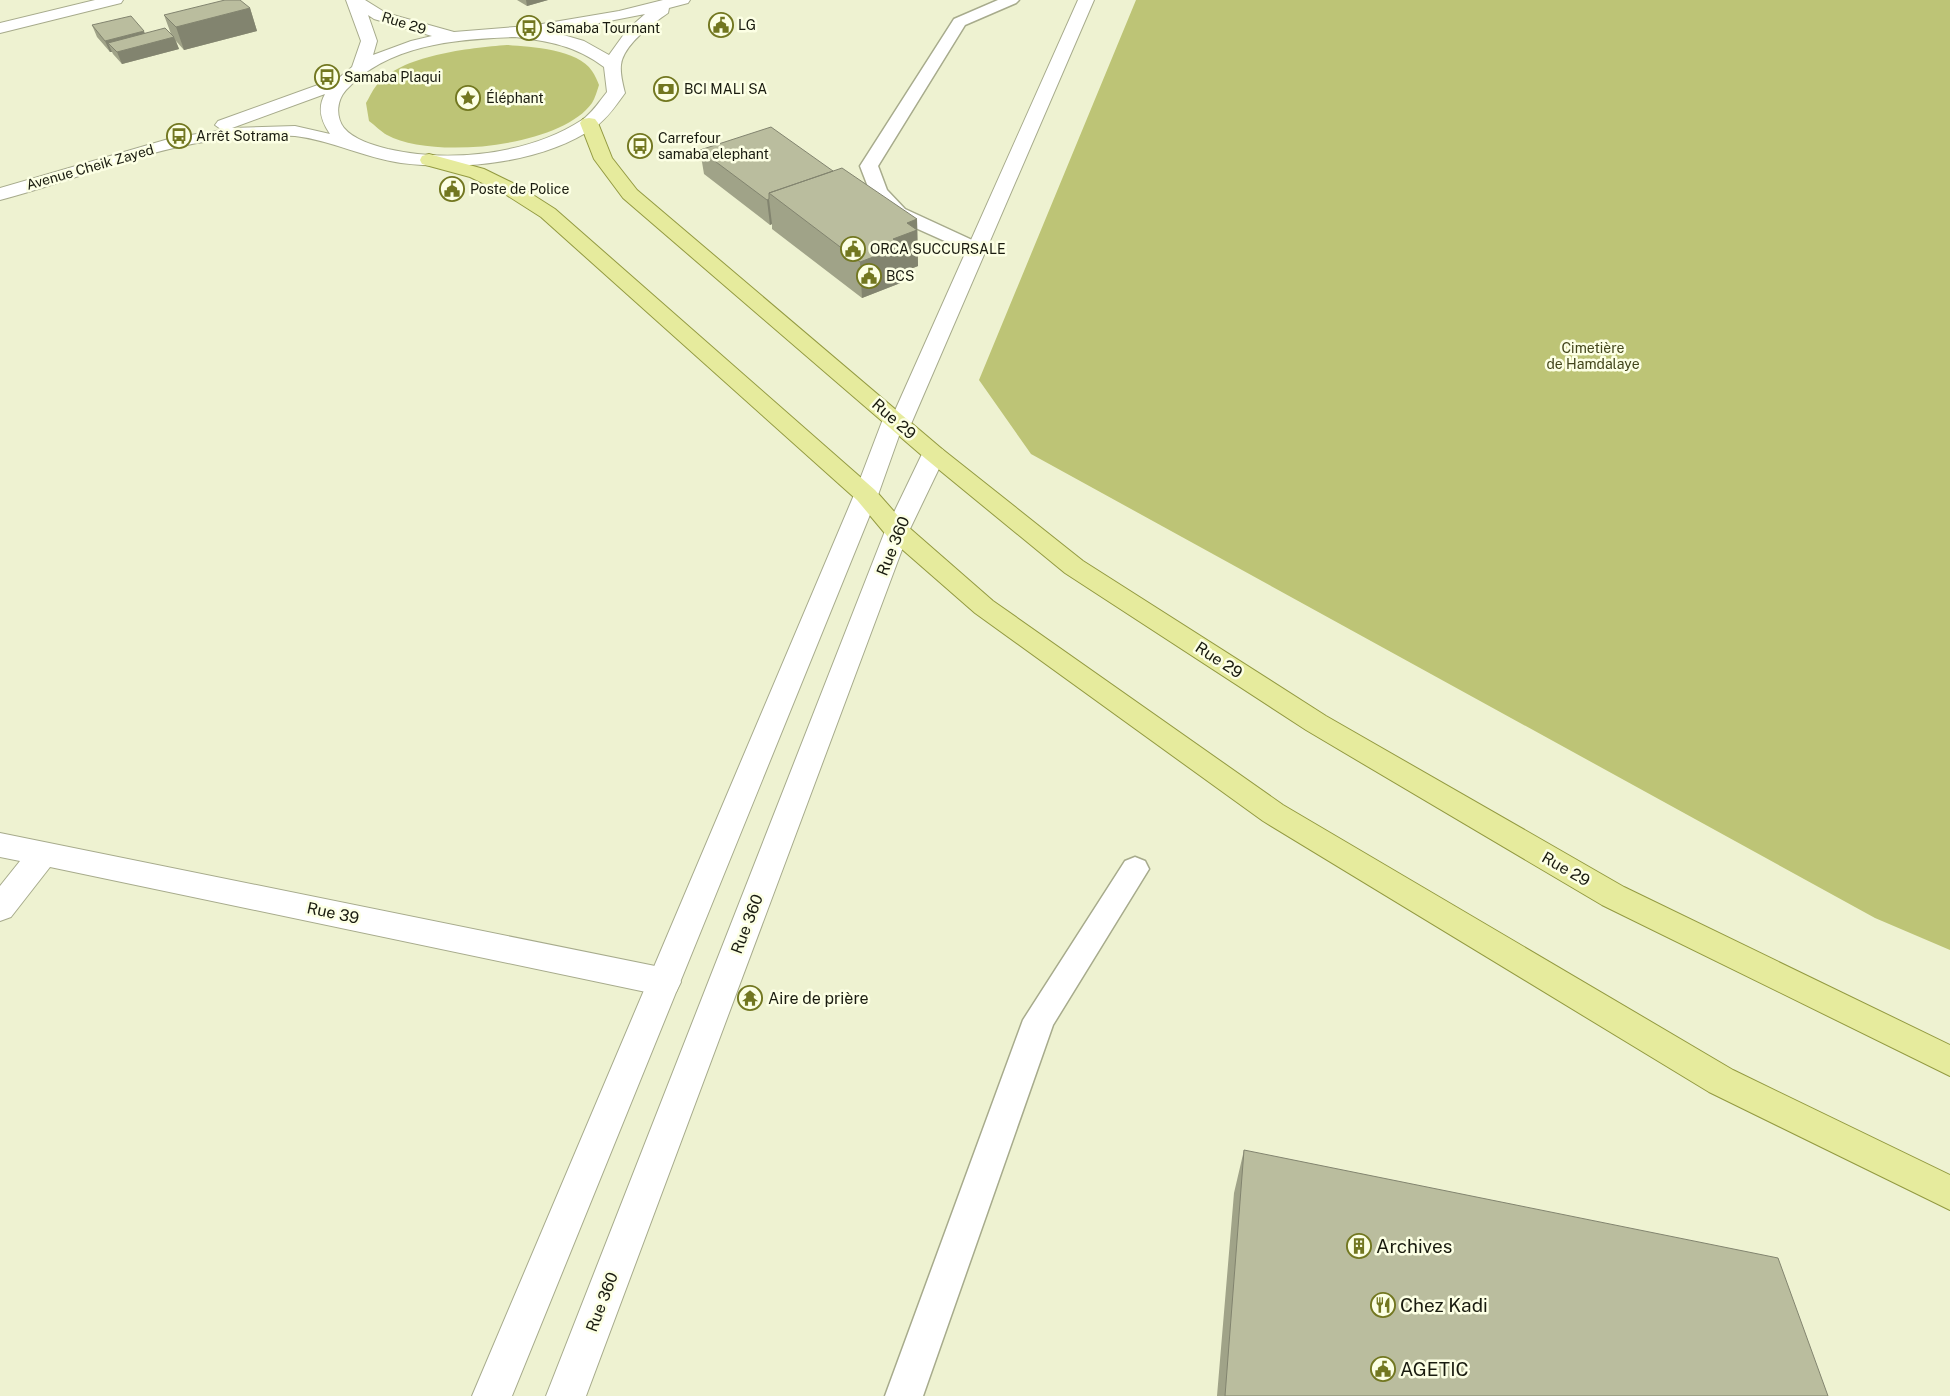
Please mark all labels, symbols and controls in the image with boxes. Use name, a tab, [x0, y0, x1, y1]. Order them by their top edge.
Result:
street label: Rue 29	[380, 9, 428, 37]
public building icon: LG	[708, 12, 734, 38]
bus stop icon: Samaba Tournant	[516, 15, 542, 41]
place label: LG	[738, 17, 756, 33]
place label: Samaba Tournant	[546, 20, 660, 36]
bus stop icon: Samaba Plaqui	[314, 64, 340, 90]
place label: Samaba Plaqui	[344, 69, 441, 85]
bank icon: BCI MALI SA	[653, 76, 679, 102]
place label: BCI MALI SA	[684, 81, 767, 97]
place icon: Éléphant	[455, 85, 481, 111]
place label: Éléphant	[486, 89, 544, 106]
bus stop icon: Arrêt Sotrama	[166, 123, 192, 149]
place label: Arrêt Sotrama	[196, 128, 288, 144]
place label: Carrefour samaba elephant	[658, 130, 769, 162]
bus stop icon: Carrefour samaba elephant	[627, 133, 653, 159]
street label: Avenue Cheik Zayed	[24, 141, 156, 193]
public building icon: Poste de Police	[439, 176, 465, 202]
place label: Poste de Police	[470, 181, 569, 197]
public building icon: ORCA SUCCURSALE	[840, 236, 866, 262]
place label: ORCA SUCCURSALE	[870, 241, 1006, 257]
public building icon: BCS	[856, 263, 882, 289]
place label: BCS	[886, 268, 914, 284]
park label: Cimetière de Hamdalaye	[1546, 340, 1640, 372]
street label: Rue 29	[868, 395, 920, 443]
street label: Rue 360	[872, 513, 914, 579]
street label: Rue 29	[1192, 638, 1246, 682]
street label: Rue 29	[1539, 848, 1593, 890]
street label: Rue 360	[727, 891, 767, 957]
street label: Rue 39	[305, 898, 361, 928]
temple icon: Aire de prière	[737, 985, 763, 1011]
place label: Aire de prière	[768, 989, 869, 1008]
building icon: Archives	[1346, 1233, 1372, 1259]
place label: Archives	[1376, 1235, 1452, 1257]
street label: Rue 360	[582, 1269, 622, 1335]
restaurant icon: Chez Kadi	[1370, 1292, 1396, 1318]
place label: Chez Kadi	[1400, 1294, 1488, 1316]
public building icon: AGETIC	[1370, 1356, 1396, 1382]
place label: AGETIC	[1400, 1358, 1469, 1380]

